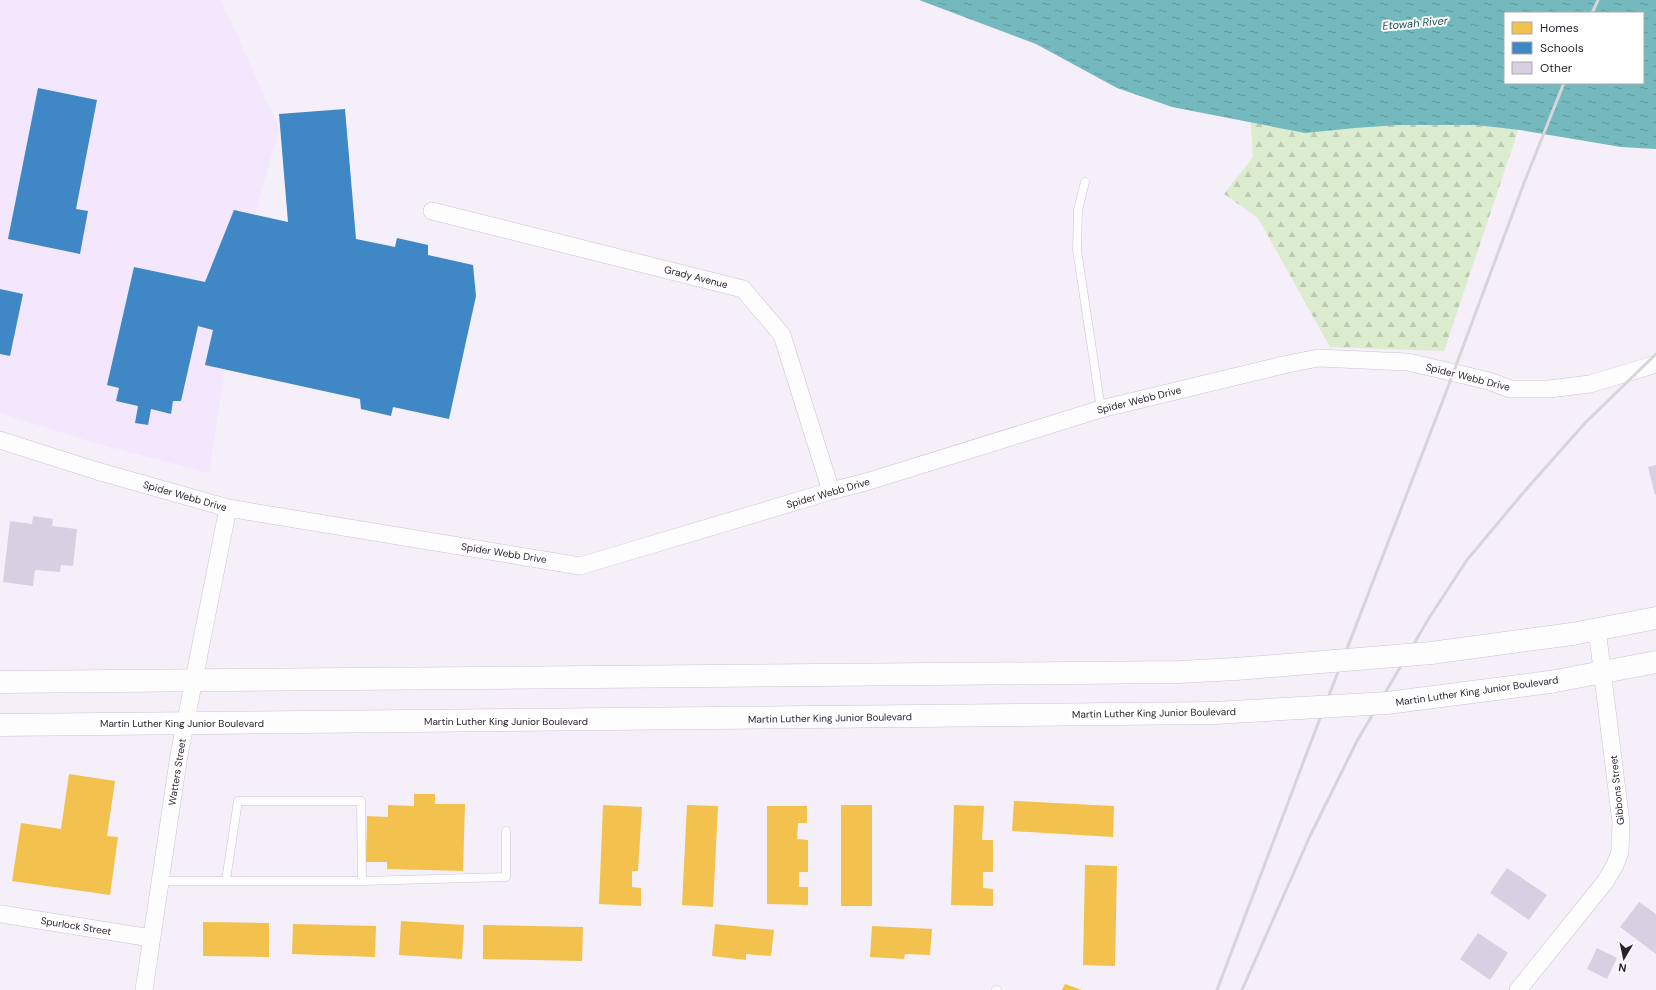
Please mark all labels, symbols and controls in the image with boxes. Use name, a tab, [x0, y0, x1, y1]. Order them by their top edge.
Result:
legend	[1504, 12, 1644, 84]
water label: Etowah River	[1382, 13, 1449, 33]
text: Homes	[1540, 20, 1579, 36]
text: Schools	[1540, 40, 1584, 56]
text: Other	[1540, 60, 1573, 76]
street label: Grady Avenue	[663, 263, 730, 291]
street label: Spider Webb Drive	[1424, 360, 1512, 394]
street label: Spider Webb Drive	[1095, 383, 1183, 417]
street label: Spider Webb Drive	[785, 475, 872, 511]
street label: Spider Webb Drive	[142, 478, 229, 514]
street label: Spider Webb Drive	[460, 540, 548, 566]
street label: Martin Luther King Junior Boulevard	[1395, 673, 1559, 709]
street label: Martin Luther King Junior Boulevard	[1072, 705, 1236, 721]
street label: Martin Luther King Junior Boulevard	[748, 710, 912, 726]
street label: Martin Luther King Junior Boulevard	[424, 715, 588, 728]
street label: Martin Luther King Junior Boulevard	[100, 717, 264, 730]
street label: Watters Street	[165, 738, 189, 806]
street label: Gibbons Street	[1607, 754, 1627, 826]
street label: Spurlock Street	[40, 914, 112, 938]
north arrow	[1604, 938, 1644, 978]
text: N	[1617, 960, 1627, 975]

